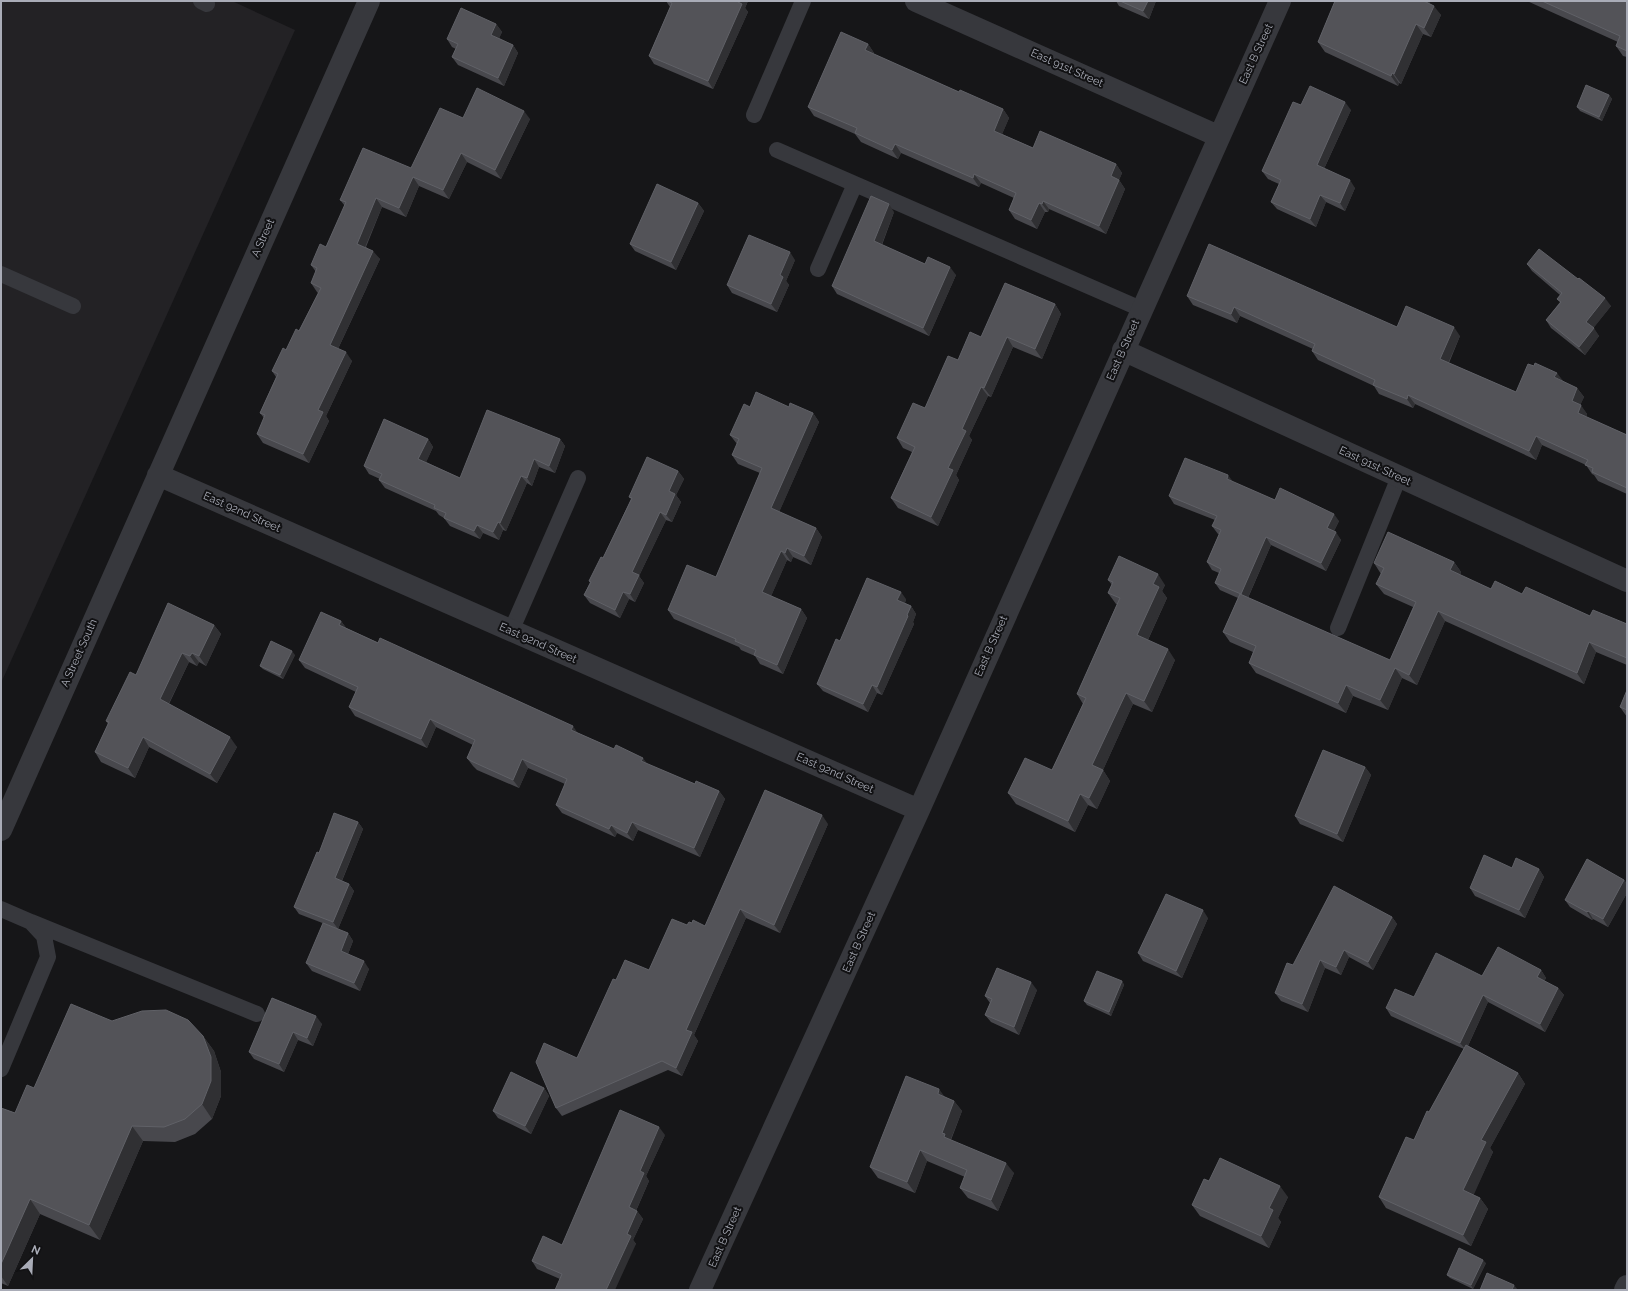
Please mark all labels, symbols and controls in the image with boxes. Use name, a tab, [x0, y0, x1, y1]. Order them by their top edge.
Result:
street label: East B Street	[1236, 21, 1276, 86]
street label: East 91st Street	[1029, 46, 1106, 90]
street label: A Street	[249, 217, 277, 259]
street label: East B Street	[1104, 317, 1142, 382]
street label: East 91st Street	[1337, 444, 1413, 488]
street label: East 92nd Street	[201, 489, 283, 535]
street label: East B Street	[972, 613, 1010, 678]
street label: A Street South	[58, 617, 100, 689]
street label: East 92nd Street	[497, 620, 579, 666]
street label: East 92nd Street	[794, 750, 876, 796]
street label: East B Street	[840, 909, 878, 974]
street label: East B Street	[706, 1204, 744, 1269]
north arrow	[12, 1239, 52, 1279]
text: N	[29, 1243, 42, 1258]

